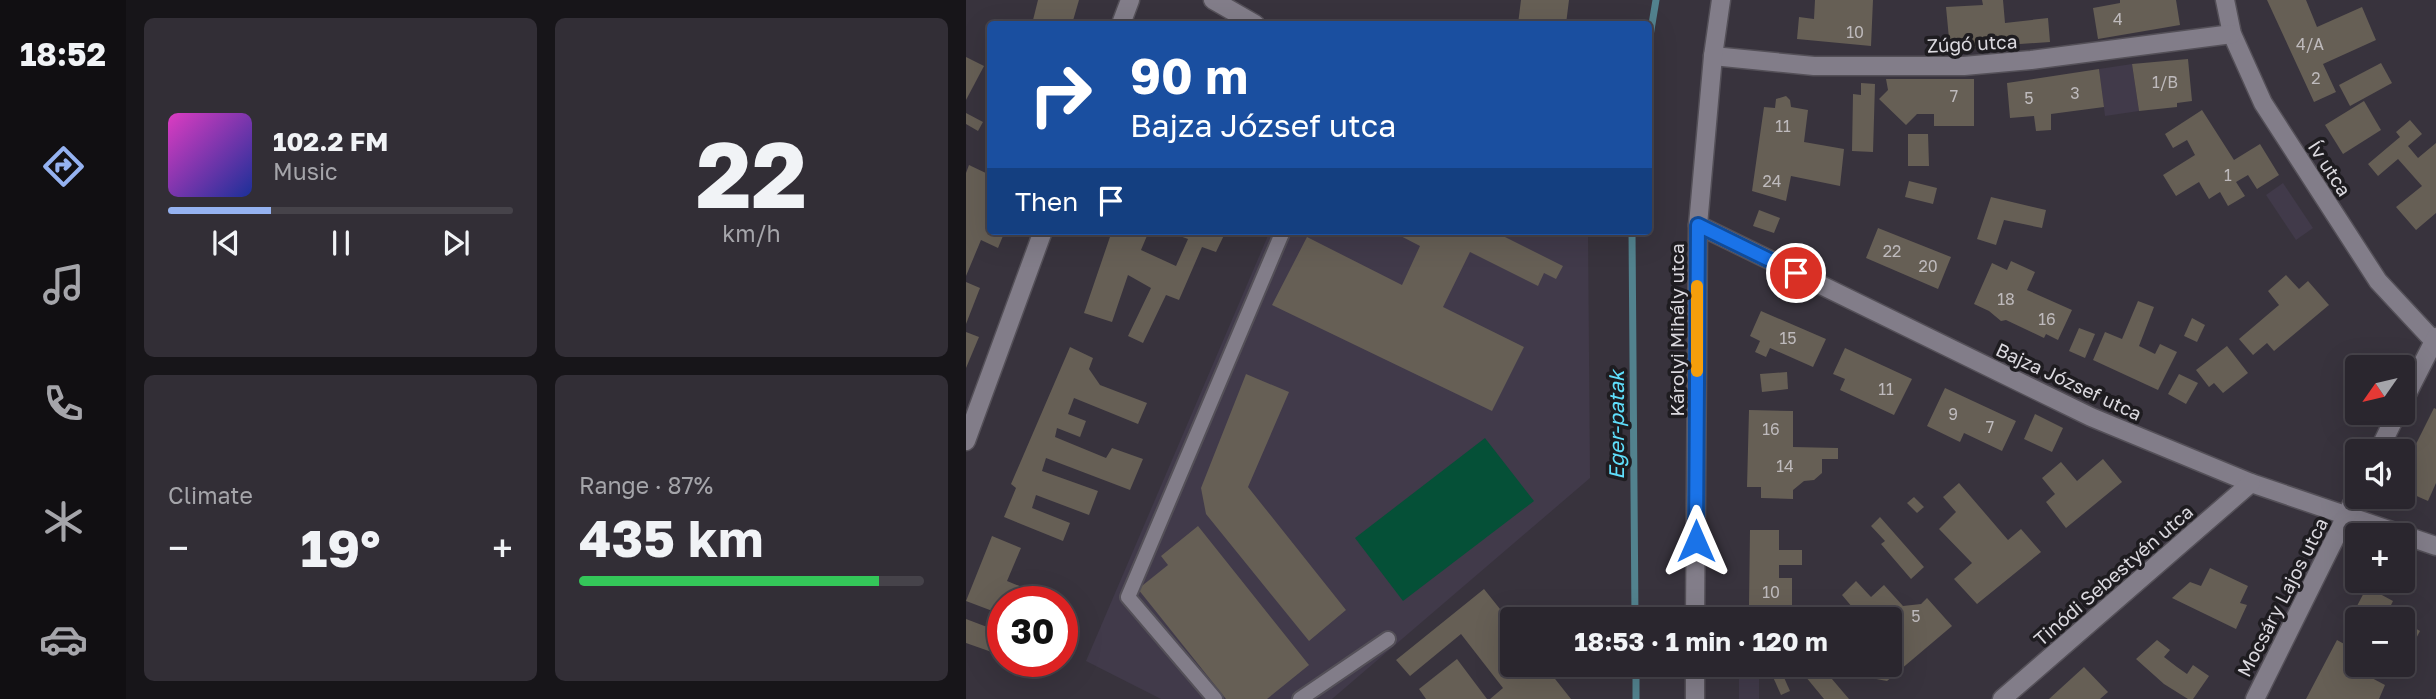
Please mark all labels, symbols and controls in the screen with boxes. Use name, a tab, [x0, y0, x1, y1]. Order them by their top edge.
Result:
house number: 4	[2113, 9, 2123, 29]
house number: 10	[1846, 22, 1864, 42]
street label: Zúgó utca	[1926, 29, 2018, 57]
house number: 4/A	[2296, 34, 2324, 54]
text: 18:52	[20, 35, 106, 73]
text: 90 m	[1130, 46, 1248, 105]
icon: right	[1015, 49, 1106, 140]
house number: 2	[2311, 68, 2321, 88]
house number: 1/B	[2152, 72, 2178, 92]
house number: 3	[2070, 83, 2080, 103]
house number: 7	[1950, 86, 1958, 106]
house number: 5	[2024, 88, 2034, 108]
text: Bajza József utca	[1130, 106, 1396, 144]
house number: 11	[1775, 116, 1791, 136]
text: 22	[696, 119, 807, 228]
text: 102.2 FM	[273, 126, 388, 157]
street label: Ív utca	[2304, 136, 2356, 200]
icon: directions	[39, 142, 88, 191]
text: Music	[273, 157, 338, 185]
house number: 1	[2224, 165, 2232, 185]
house number: 24	[1762, 171, 1782, 191]
icon: arrive	[1092, 182, 1130, 220]
text: Then	[1015, 186, 1078, 217]
text: km/h	[722, 219, 781, 247]
icon: previous	[207, 224, 245, 262]
icon: pause	[322, 224, 360, 262]
icon: next	[437, 224, 475, 262]
house number: 22	[1883, 241, 1901, 261]
street label: Károlyi Mihály utca	[1665, 243, 1688, 417]
pin	[1766, 243, 1826, 303]
icon: arrive	[1777, 254, 1815, 292]
house number: 20	[1918, 256, 1938, 276]
icon: music	[39, 260, 88, 309]
house number: 18	[1997, 289, 2015, 309]
house number: 16	[2038, 309, 2056, 329]
house number: 15	[1779, 328, 1797, 348]
street label: Bajza József utca	[1992, 337, 2146, 425]
north arrow	[2345, 355, 2415, 425]
map controls	[2345, 355, 2415, 677]
water label: Eger-patak	[1603, 368, 1629, 480]
icon: phone	[39, 379, 88, 428]
house number: 11	[1878, 379, 1894, 399]
house number: 9	[1948, 404, 1958, 424]
house number: 7	[1986, 417, 1994, 437]
house number: 16	[1762, 419, 1780, 439]
button: sound	[2345, 439, 2415, 509]
house number: 14	[1776, 456, 1794, 476]
text: Range · 87%	[579, 471, 713, 499]
text: Climate	[168, 481, 253, 509]
icon: climate	[39, 497, 88, 546]
street label: Tinódi Sebestyén utca	[2029, 500, 2197, 650]
position arrow	[1659, 504, 1733, 578]
text: 435 km	[579, 506, 764, 568]
street label: Mocsáry Lajos utca	[2232, 514, 2332, 680]
text: 19°	[300, 516, 381, 578]
button: +	[2345, 523, 2415, 593]
text: −	[168, 525, 189, 570]
text: +	[492, 525, 513, 570]
house number: 10	[1762, 582, 1780, 602]
speed limit sign: 30	[987, 586, 1078, 677]
house number: 5	[1911, 606, 1921, 626]
button: −	[2345, 607, 2415, 677]
icon: car	[39, 615, 88, 664]
text: 18:53 · 1 min · 120 m	[1574, 626, 1828, 657]

